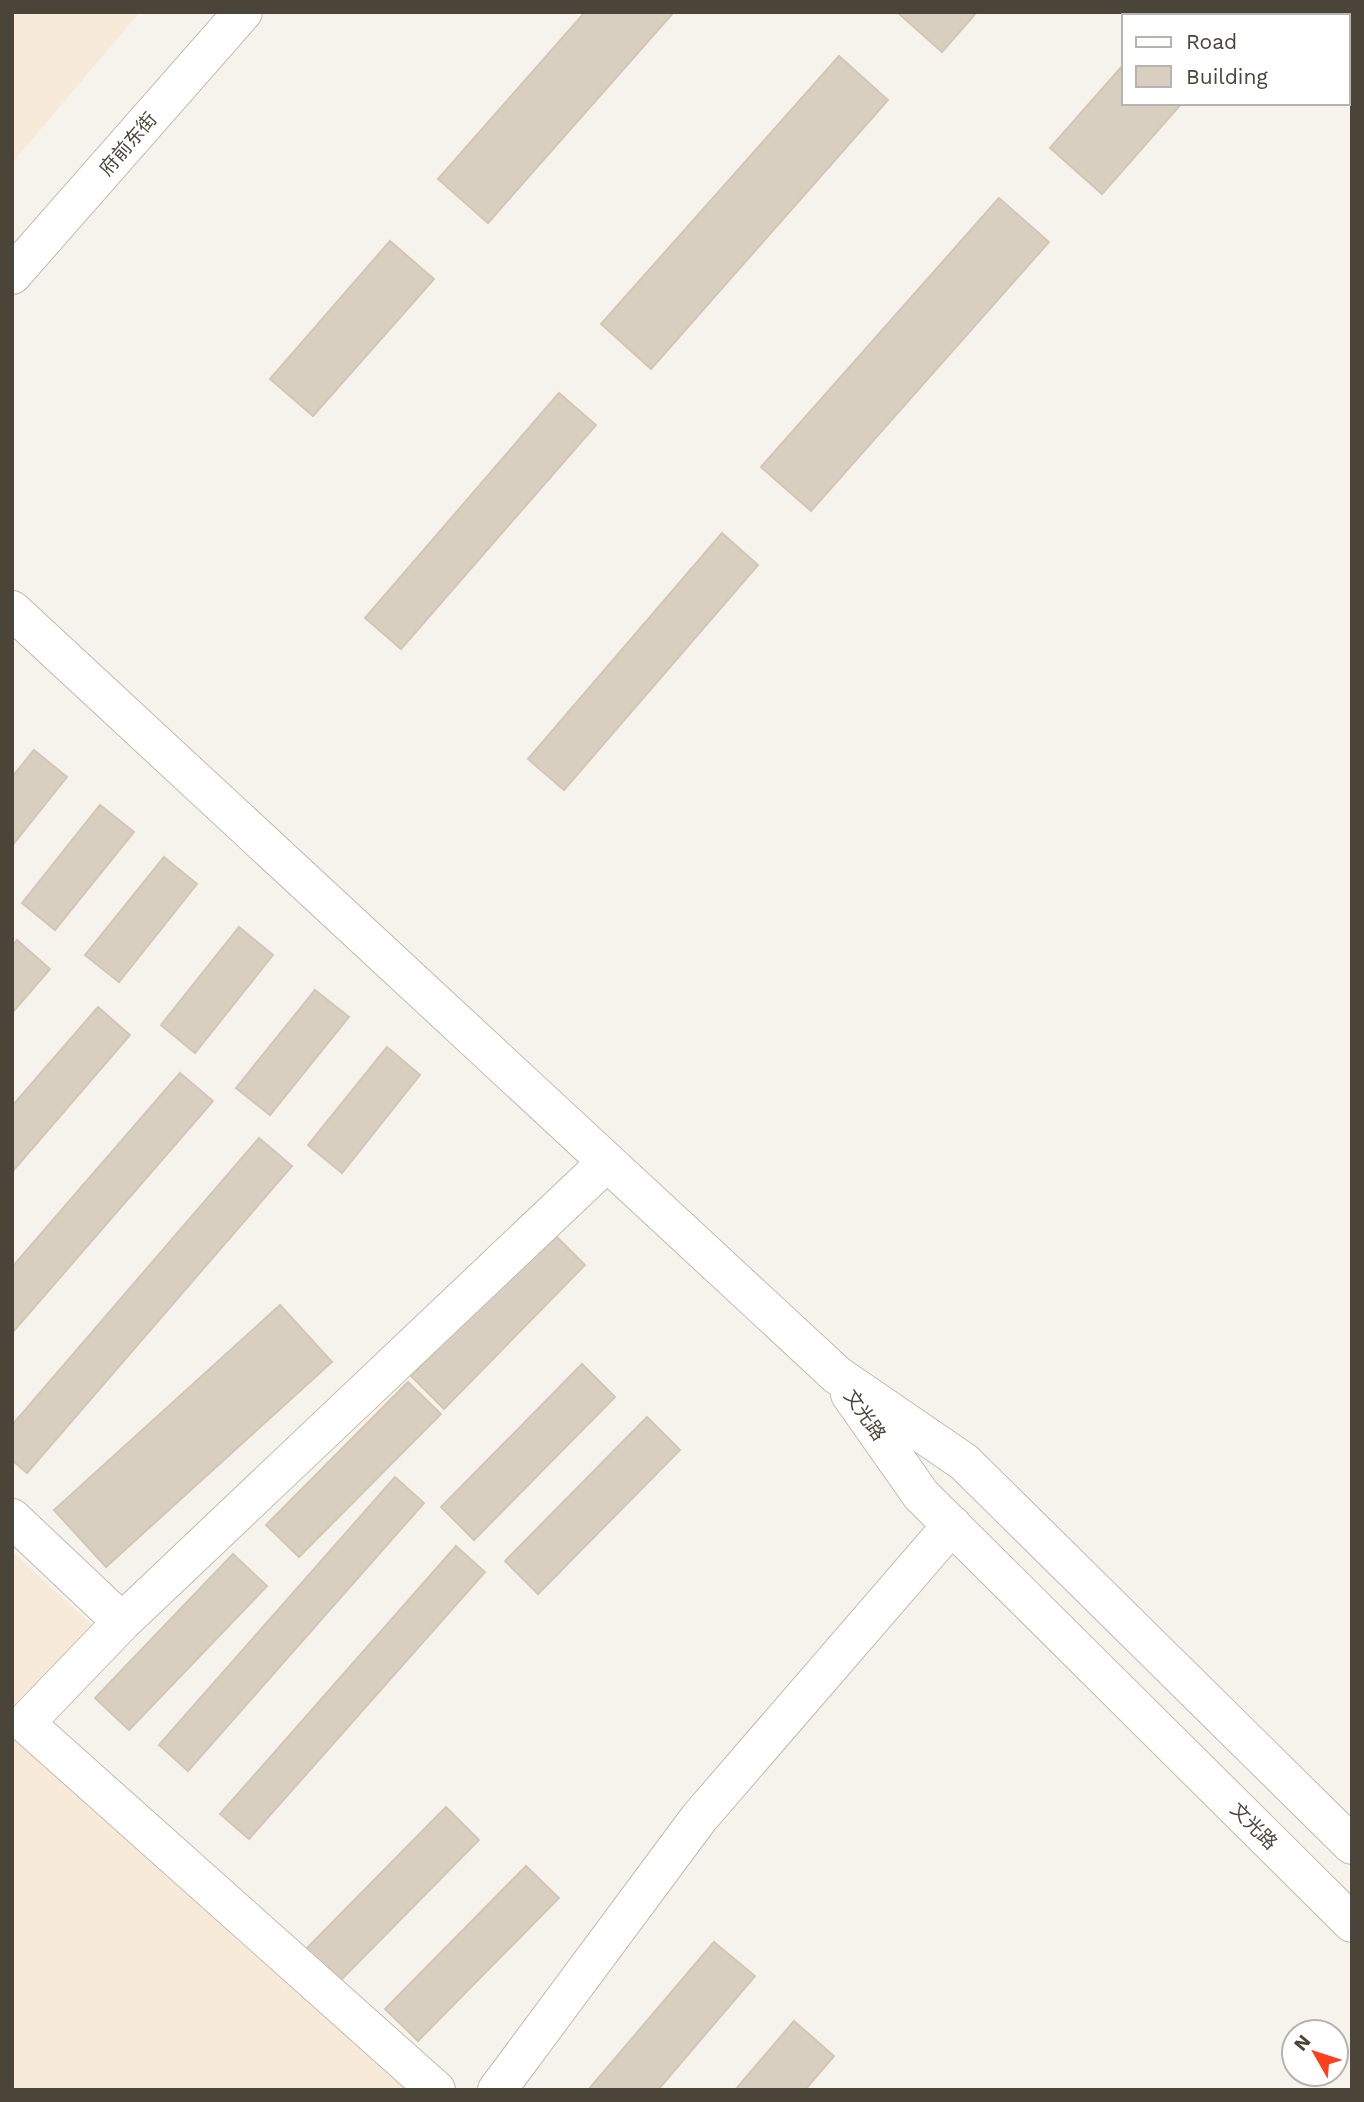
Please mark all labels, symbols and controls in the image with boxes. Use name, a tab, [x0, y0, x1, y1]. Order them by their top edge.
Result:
legend	[1122, 14, 1350, 105]
text: Road	[1186, 29, 1237, 54]
text: Building	[1186, 64, 1268, 89]
street label: 府前东街	[94, 108, 162, 180]
street label: 文光路	[839, 1385, 891, 1445]
street label: 文光路	[1226, 1798, 1282, 1854]
north arrow	[1280, 2018, 1350, 2088]
text: N	[1289, 2030, 1316, 2055]

